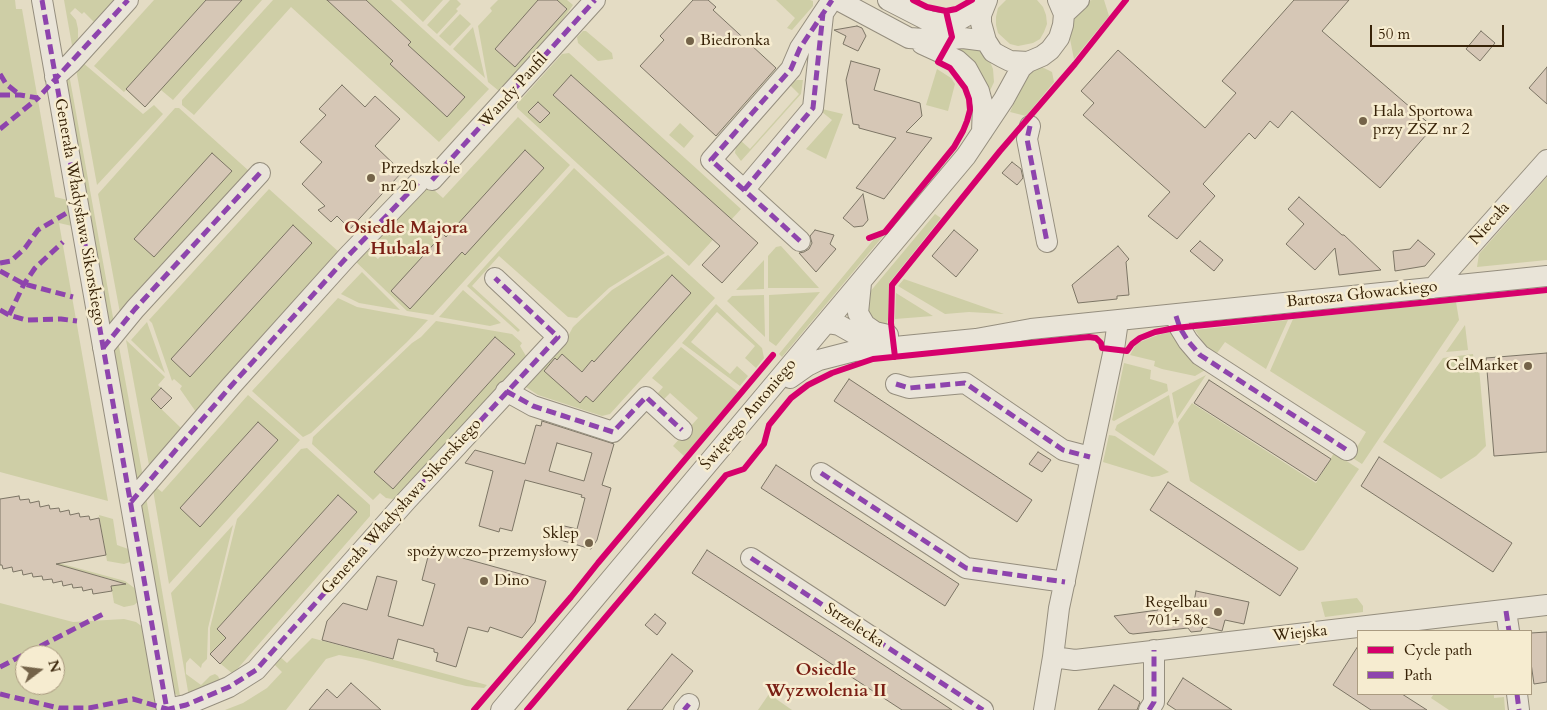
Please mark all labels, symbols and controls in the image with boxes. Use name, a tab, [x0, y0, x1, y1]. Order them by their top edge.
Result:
scale bar	[1372, 15, 1506, 47]
text: 50 m	[1378, 24, 1410, 44]
place label: Biedronka	[700, 31, 770, 51]
marker: Biedronka	[684, 35, 696, 47]
street label: Wandy Panfil	[476, 50, 552, 132]
street label: Generała Władysława Sikorskiego	[50, 97, 108, 327]
place label: Hala Sportowa przy ZSZ nr 2	[1373, 102, 1473, 140]
marker: Hala Sportowa przy ZSZ nr 2	[1357, 115, 1369, 127]
place label: Przedszkole nr 20	[381, 159, 460, 197]
marker: Przedszkole nr 20	[365, 172, 377, 184]
street label: Niecała	[1466, 199, 1514, 249]
district label: Osiedle Majora Hubala I	[344, 218, 468, 260]
street label: Bartosza Głowackiego	[1286, 278, 1438, 312]
street label: Świętego Antoniego	[697, 355, 801, 475]
place label: CelMarket	[1446, 356, 1518, 376]
marker: CelMarket	[1522, 360, 1534, 372]
street label: Generała Władysława Sikorskiego	[318, 415, 486, 599]
place label: Sklep spożywczo-przemysłowy	[407, 524, 579, 562]
marker: Sklep spożywczo-przemysłowy	[583, 537, 595, 549]
place label: Dino	[494, 571, 529, 591]
marker: Dino	[478, 575, 490, 587]
place label: Regelbau 701+ 58c	[1145, 593, 1208, 631]
street label: Strzelecka	[820, 600, 888, 652]
marker: Regelbau 701+ 58c	[1212, 606, 1224, 618]
street label: Wiejska	[1272, 622, 1328, 646]
legend	[1357, 630, 1532, 695]
text: Cycle path	[1404, 640, 1472, 660]
north arrow	[15, 645, 65, 695]
text: N	[43, 658, 65, 675]
district label: Osiedle Wyzwolenia II	[765, 660, 887, 702]
text: Path	[1404, 665, 1432, 685]

